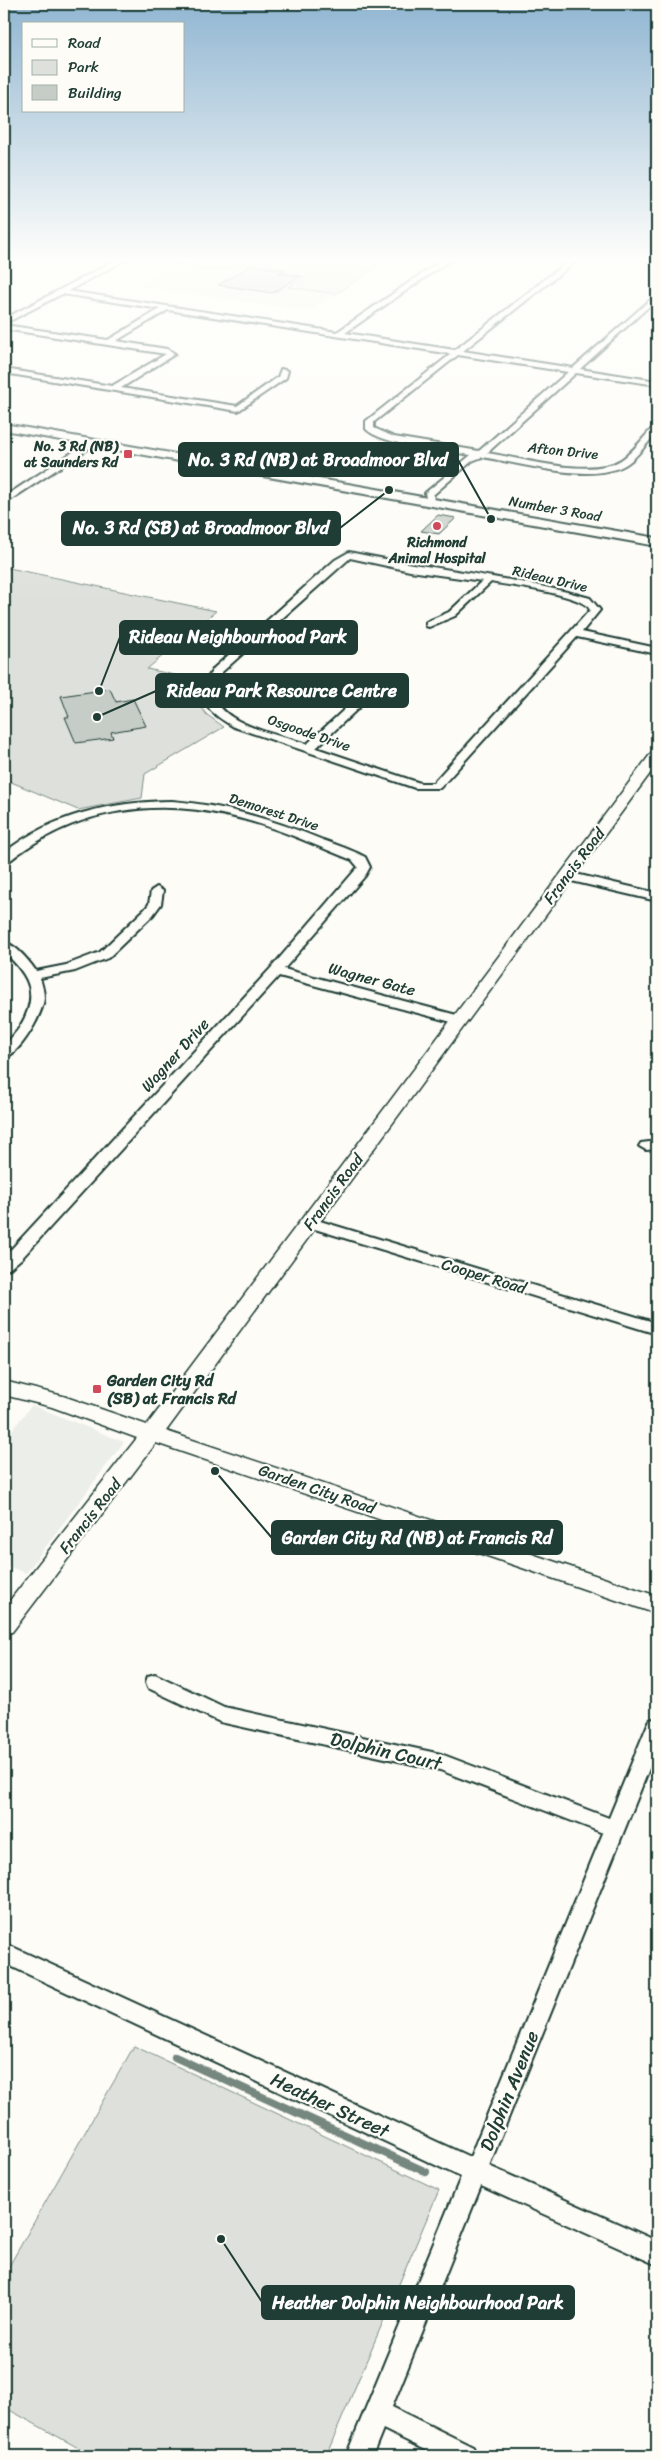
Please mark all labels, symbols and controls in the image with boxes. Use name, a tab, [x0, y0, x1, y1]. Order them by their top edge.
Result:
legend	[22, 22, 185, 112]
text: Road	[68, 30, 101, 56]
text: Park	[68, 54, 99, 80]
text: Building	[68, 80, 122, 106]
place label: No. 3 Rd (NB) at Saunders Rd	[23, 434, 120, 475]
street label: Afton Drive	[526, 435, 600, 467]
callout: No. 3 Rd (NB) at Broadmoor Blvd	[179, 443, 458, 476]
text: No. 3 Rd (NB) at Broadmoor Blvd	[187, 444, 449, 476]
marker: No. 3 Rd (NB) at Saunders Rd	[122, 448, 134, 460]
street label: Number 3 Road	[507, 489, 605, 530]
callout: No. 3 Rd (SB) at Broadmoor Blvd	[62, 512, 340, 545]
text: No. 3 Rd (SB) at Broadmoor Blvd	[72, 512, 331, 544]
marker: Richmond Animal Hospital	[431, 520, 443, 532]
place label: Richmond Animal Hospital	[387, 530, 487, 571]
street label: Rideau Drive	[510, 558, 590, 600]
callout: Rideau Neighbourhood Park	[120, 621, 357, 654]
text: Rideau Neighbourhood Park	[128, 621, 347, 653]
callout: Rideau Park Resource Centre	[156, 674, 408, 707]
text: Rideau Park Resource Centre	[166, 675, 398, 707]
street label: Osgoode Drive	[264, 707, 354, 759]
street label: Demorest Drive	[226, 786, 322, 838]
street label: Francis Road	[535, 820, 614, 911]
street label: Wagner Gate	[325, 953, 419, 1005]
street label: Wagner Drive	[133, 1011, 217, 1099]
street label: Francis Road	[295, 1146, 372, 1237]
street label: Cooper Road	[438, 1249, 532, 1303]
place label: Garden City Rd (SB) at Francis Rd	[106, 1366, 238, 1413]
marker: Garden City Rd (SB) at Francis Rd	[91, 1383, 103, 1395]
street label: Garden City Road	[254, 1455, 381, 1523]
street label: Francis Road	[51, 1470, 130, 1560]
callout: Garden City Rd (NB) at Francis Rd	[272, 1521, 562, 1554]
text: Garden City Rd (NB) at Francis Rd	[281, 1522, 554, 1554]
street label: Dolphin Court	[327, 1722, 446, 1780]
street label: Dolphin Avenue	[470, 2025, 548, 2156]
street label: Heather Street	[265, 2063, 396, 2148]
callout: Heather Dolphin Neighbourhood Park	[262, 2286, 574, 2319]
text: Heather Dolphin Neighbourhood Park	[271, 2287, 564, 2319]

